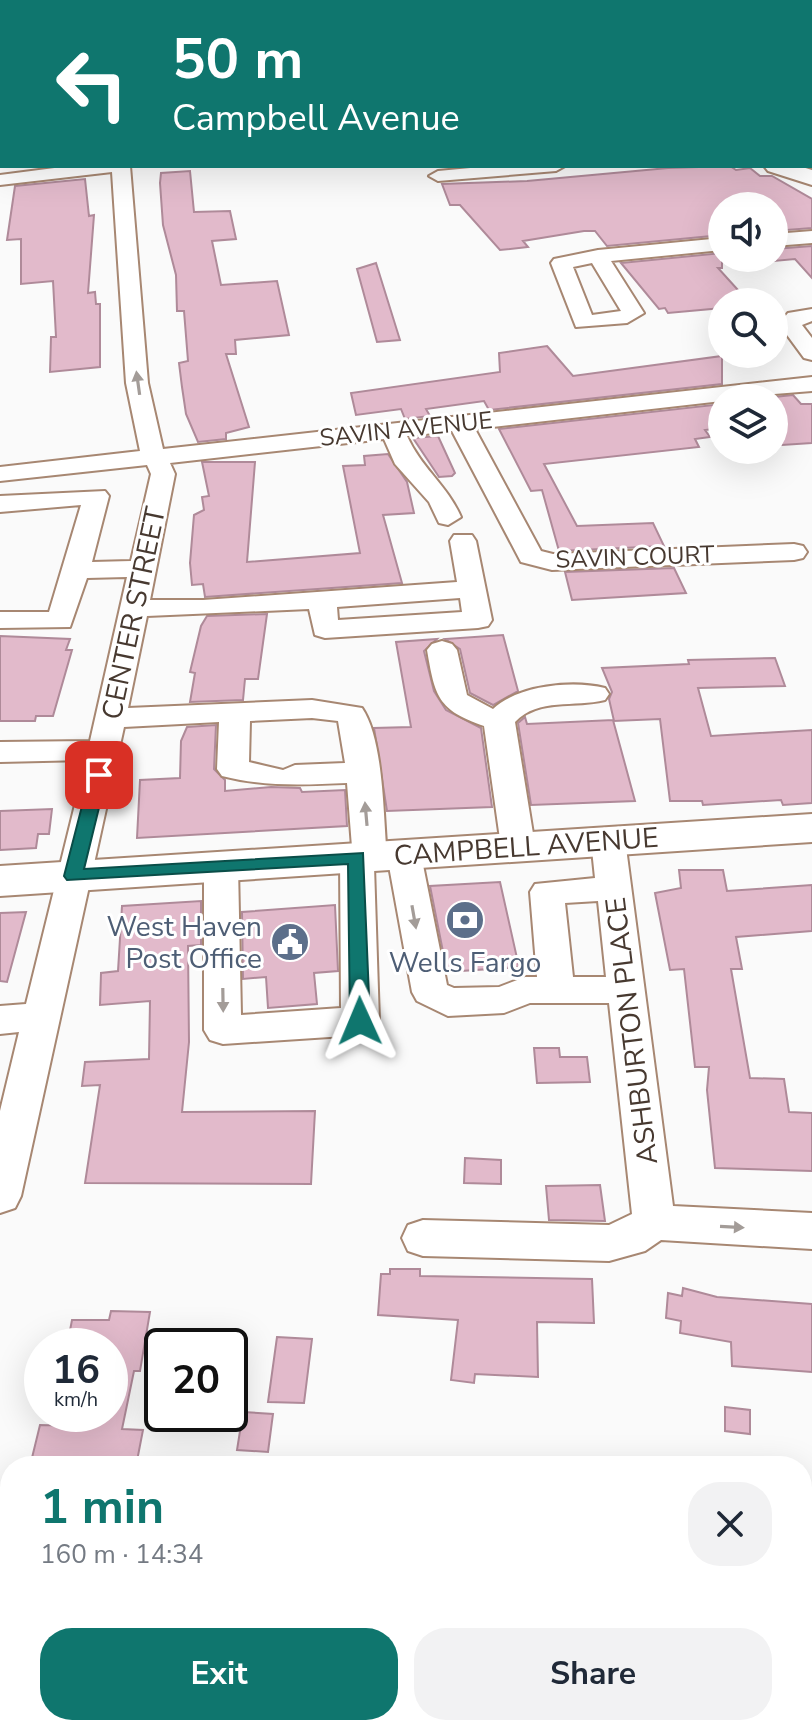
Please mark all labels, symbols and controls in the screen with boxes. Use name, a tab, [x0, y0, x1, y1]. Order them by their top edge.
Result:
text: 50 m	[172, 21, 303, 98]
icon: left	[40, 32, 144, 136]
text: Campbell Avenue	[172, 94, 460, 143]
map controls	[708, 192, 788, 464]
button: sound	[708, 192, 788, 272]
button: search	[708, 288, 788, 368]
one-way arrow	[131, 371, 144, 396]
button: layers	[708, 384, 788, 464]
street label: SAVIN AVENUE	[318, 404, 494, 454]
street label: CENTER STREET	[93, 503, 175, 723]
street label: SAVIN COURT	[555, 538, 716, 576]
pin	[65, 741, 133, 809]
icon: arrive	[77, 753, 121, 797]
one-way arrow	[359, 801, 372, 826]
street label: CAMPBELL AVENUE	[392, 819, 660, 875]
street label: ASHBURTON PLACE	[597, 895, 667, 1167]
bank icon: Wells Fargo	[444, 899, 486, 941]
one-way arrow	[409, 905, 421, 930]
place label: West Haven Post Office	[107, 908, 262, 978]
public building icon: West Haven Post Office	[269, 921, 311, 963]
place label: Wells Fargo	[389, 944, 541, 982]
position arrow	[318, 979, 402, 1063]
one-way arrow	[217, 988, 229, 1013]
one-way arrow	[720, 1220, 745, 1233]
speed limit sign: 20	[144, 1328, 248, 1432]
text: 16	[52, 1343, 100, 1397]
text: km/h	[54, 1386, 98, 1413]
text: 1 min	[40, 1474, 164, 1540]
button: close	[688, 1482, 772, 1566]
text: 160 m · 14:34	[40, 1537, 203, 1572]
button: Exit	[40, 1628, 398, 1720]
button: Share	[414, 1628, 772, 1720]

